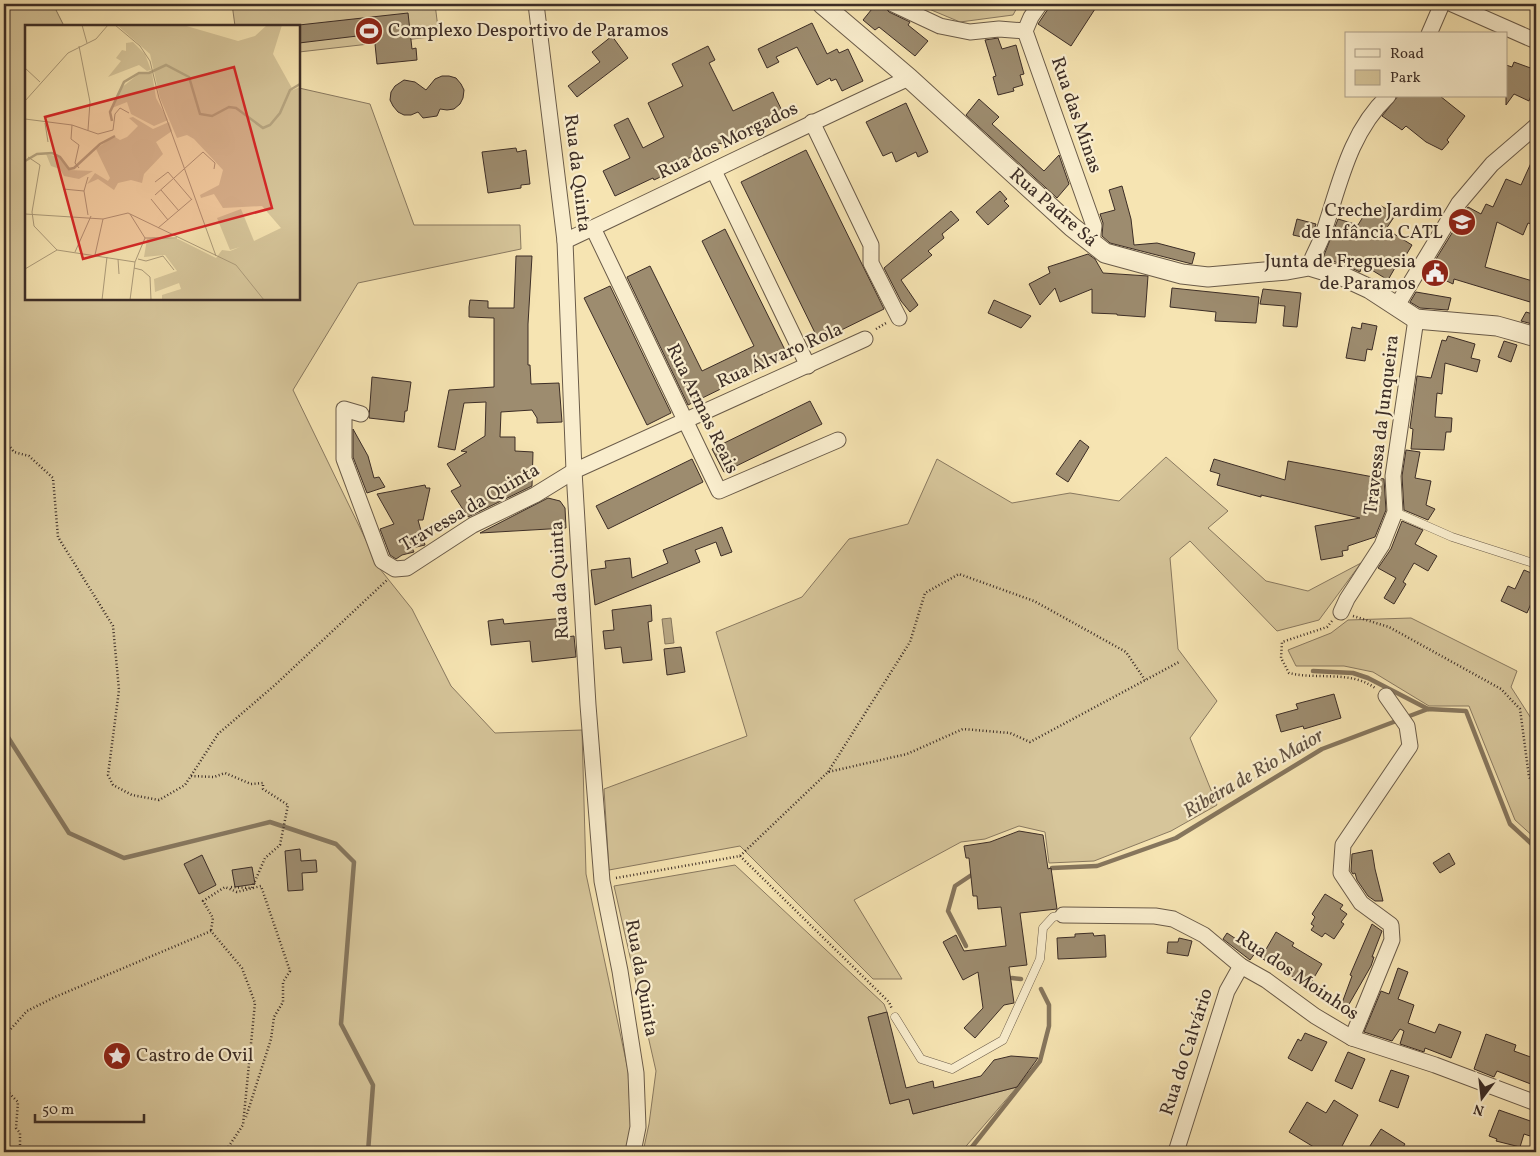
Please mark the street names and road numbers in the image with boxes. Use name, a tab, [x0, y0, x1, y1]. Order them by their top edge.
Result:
street label: Rua das Minas	[1044, 53, 1108, 177]
street label: Rua dos Morgados	[653, 96, 803, 186]
street label: Rua da Quinta	[557, 112, 597, 234]
street label: Rua Padre Sá	[1003, 162, 1103, 254]
street label: Rua Álvaro Rola	[713, 317, 847, 395]
street label: Travessa da Junqueira	[1358, 334, 1406, 516]
street label: Rua Armas Reais	[659, 340, 745, 478]
street label: Travessa da Quinta	[395, 457, 545, 559]
street label: Rua da Quinta	[544, 520, 576, 640]
street label: Rua da Quinta	[618, 917, 664, 1039]
street label: Rua dos Moinhos	[1230, 925, 1364, 1027]
street label: Rua do Calvário	[1154, 985, 1220, 1119]

